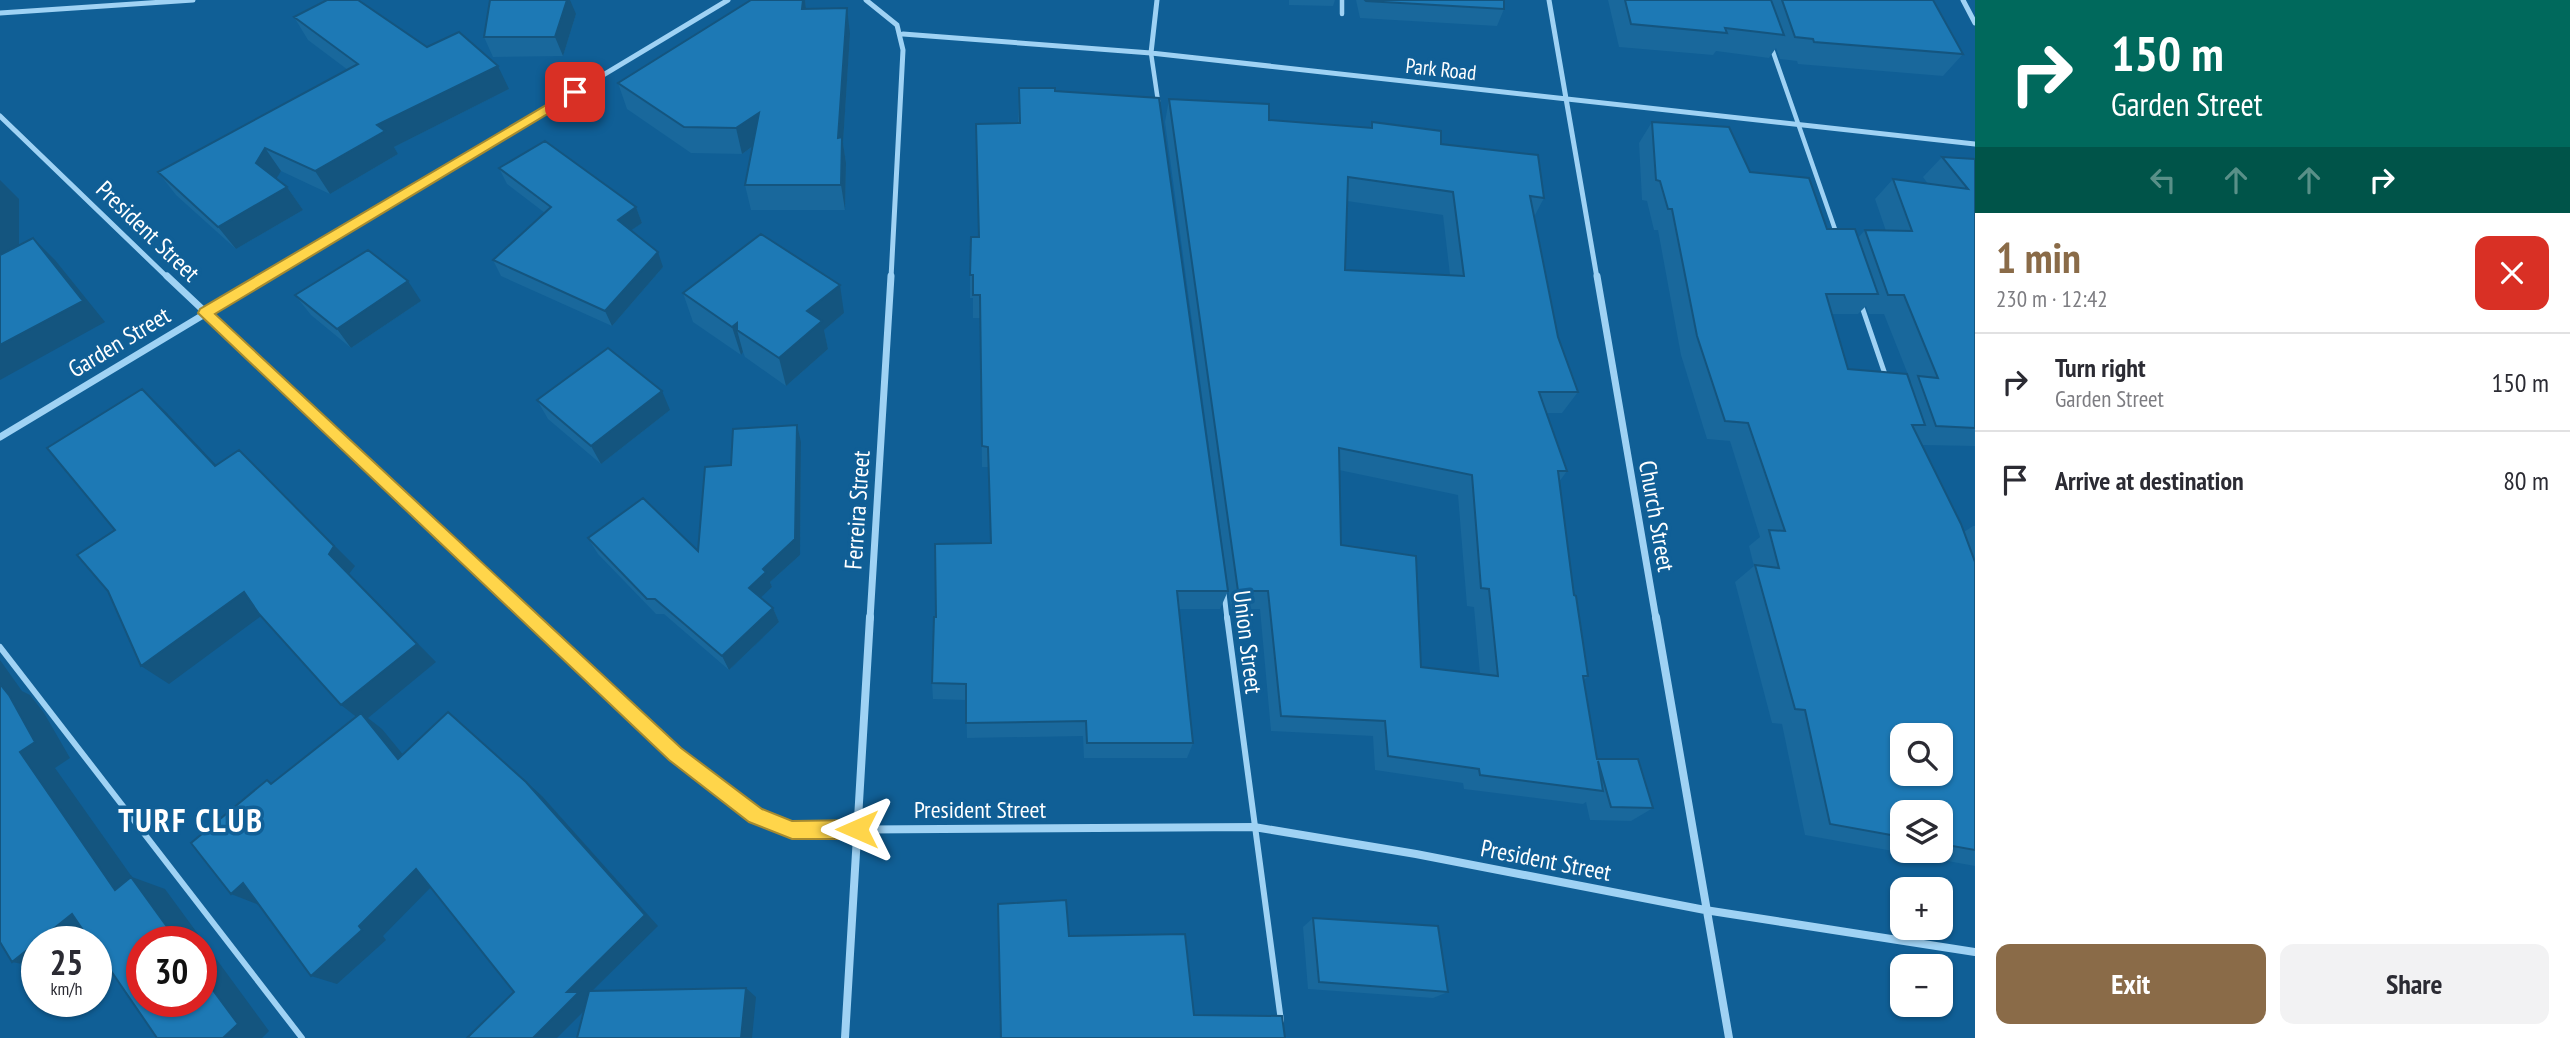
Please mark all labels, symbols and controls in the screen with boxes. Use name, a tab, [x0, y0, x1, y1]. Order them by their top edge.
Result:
text: 150 m	[2111, 21, 2224, 85]
icon: right	[1996, 28, 2087, 119]
street label: Park Road	[1404, 52, 1478, 86]
pin	[545, 62, 605, 122]
icon: arrive	[556, 73, 594, 111]
text: Garden Street	[2111, 83, 2262, 125]
icon: left	[2144, 161, 2182, 199]
icon: ahead	[2217, 161, 2255, 199]
icon: ahead	[2290, 161, 2328, 199]
icon: right	[2363, 161, 2401, 199]
street label: President Street	[90, 174, 207, 288]
text: 1 min	[1996, 230, 2081, 285]
button: close	[2475, 236, 2549, 310]
text: 230 m · 12:42	[1996, 284, 2108, 313]
street label: Garden Street	[62, 299, 176, 385]
text: Turn right	[2055, 351, 2146, 384]
icon: right	[1996, 363, 2034, 401]
text: 150 m	[2491, 366, 2549, 399]
text: Garden Street	[2055, 384, 2164, 413]
street label: Ferreira Street	[837, 449, 877, 570]
street label: Church Street	[1632, 458, 1682, 574]
icon: arrive	[1996, 461, 2034, 499]
text: Arrive at destination	[2055, 464, 2244, 497]
text: 80 m	[2503, 464, 2549, 497]
street label: Union Street	[1226, 589, 1270, 696]
map controls	[1890, 723, 1953, 1017]
button: search	[1890, 723, 1953, 786]
position arrow	[820, 792, 894, 866]
street label: President Street	[914, 794, 1046, 825]
district label: TURF CLUB	[118, 799, 264, 841]
button: layers	[1890, 800, 1953, 863]
street label: President Street	[1478, 832, 1614, 888]
button: +	[1890, 877, 1953, 940]
speed limit sign: 30	[126, 926, 217, 1017]
text: 25	[50, 939, 83, 985]
button: Exit	[1996, 944, 2266, 1024]
button: Share	[2280, 944, 2549, 1024]
button: −	[1890, 954, 1953, 1017]
text: km/h	[51, 977, 82, 1000]

